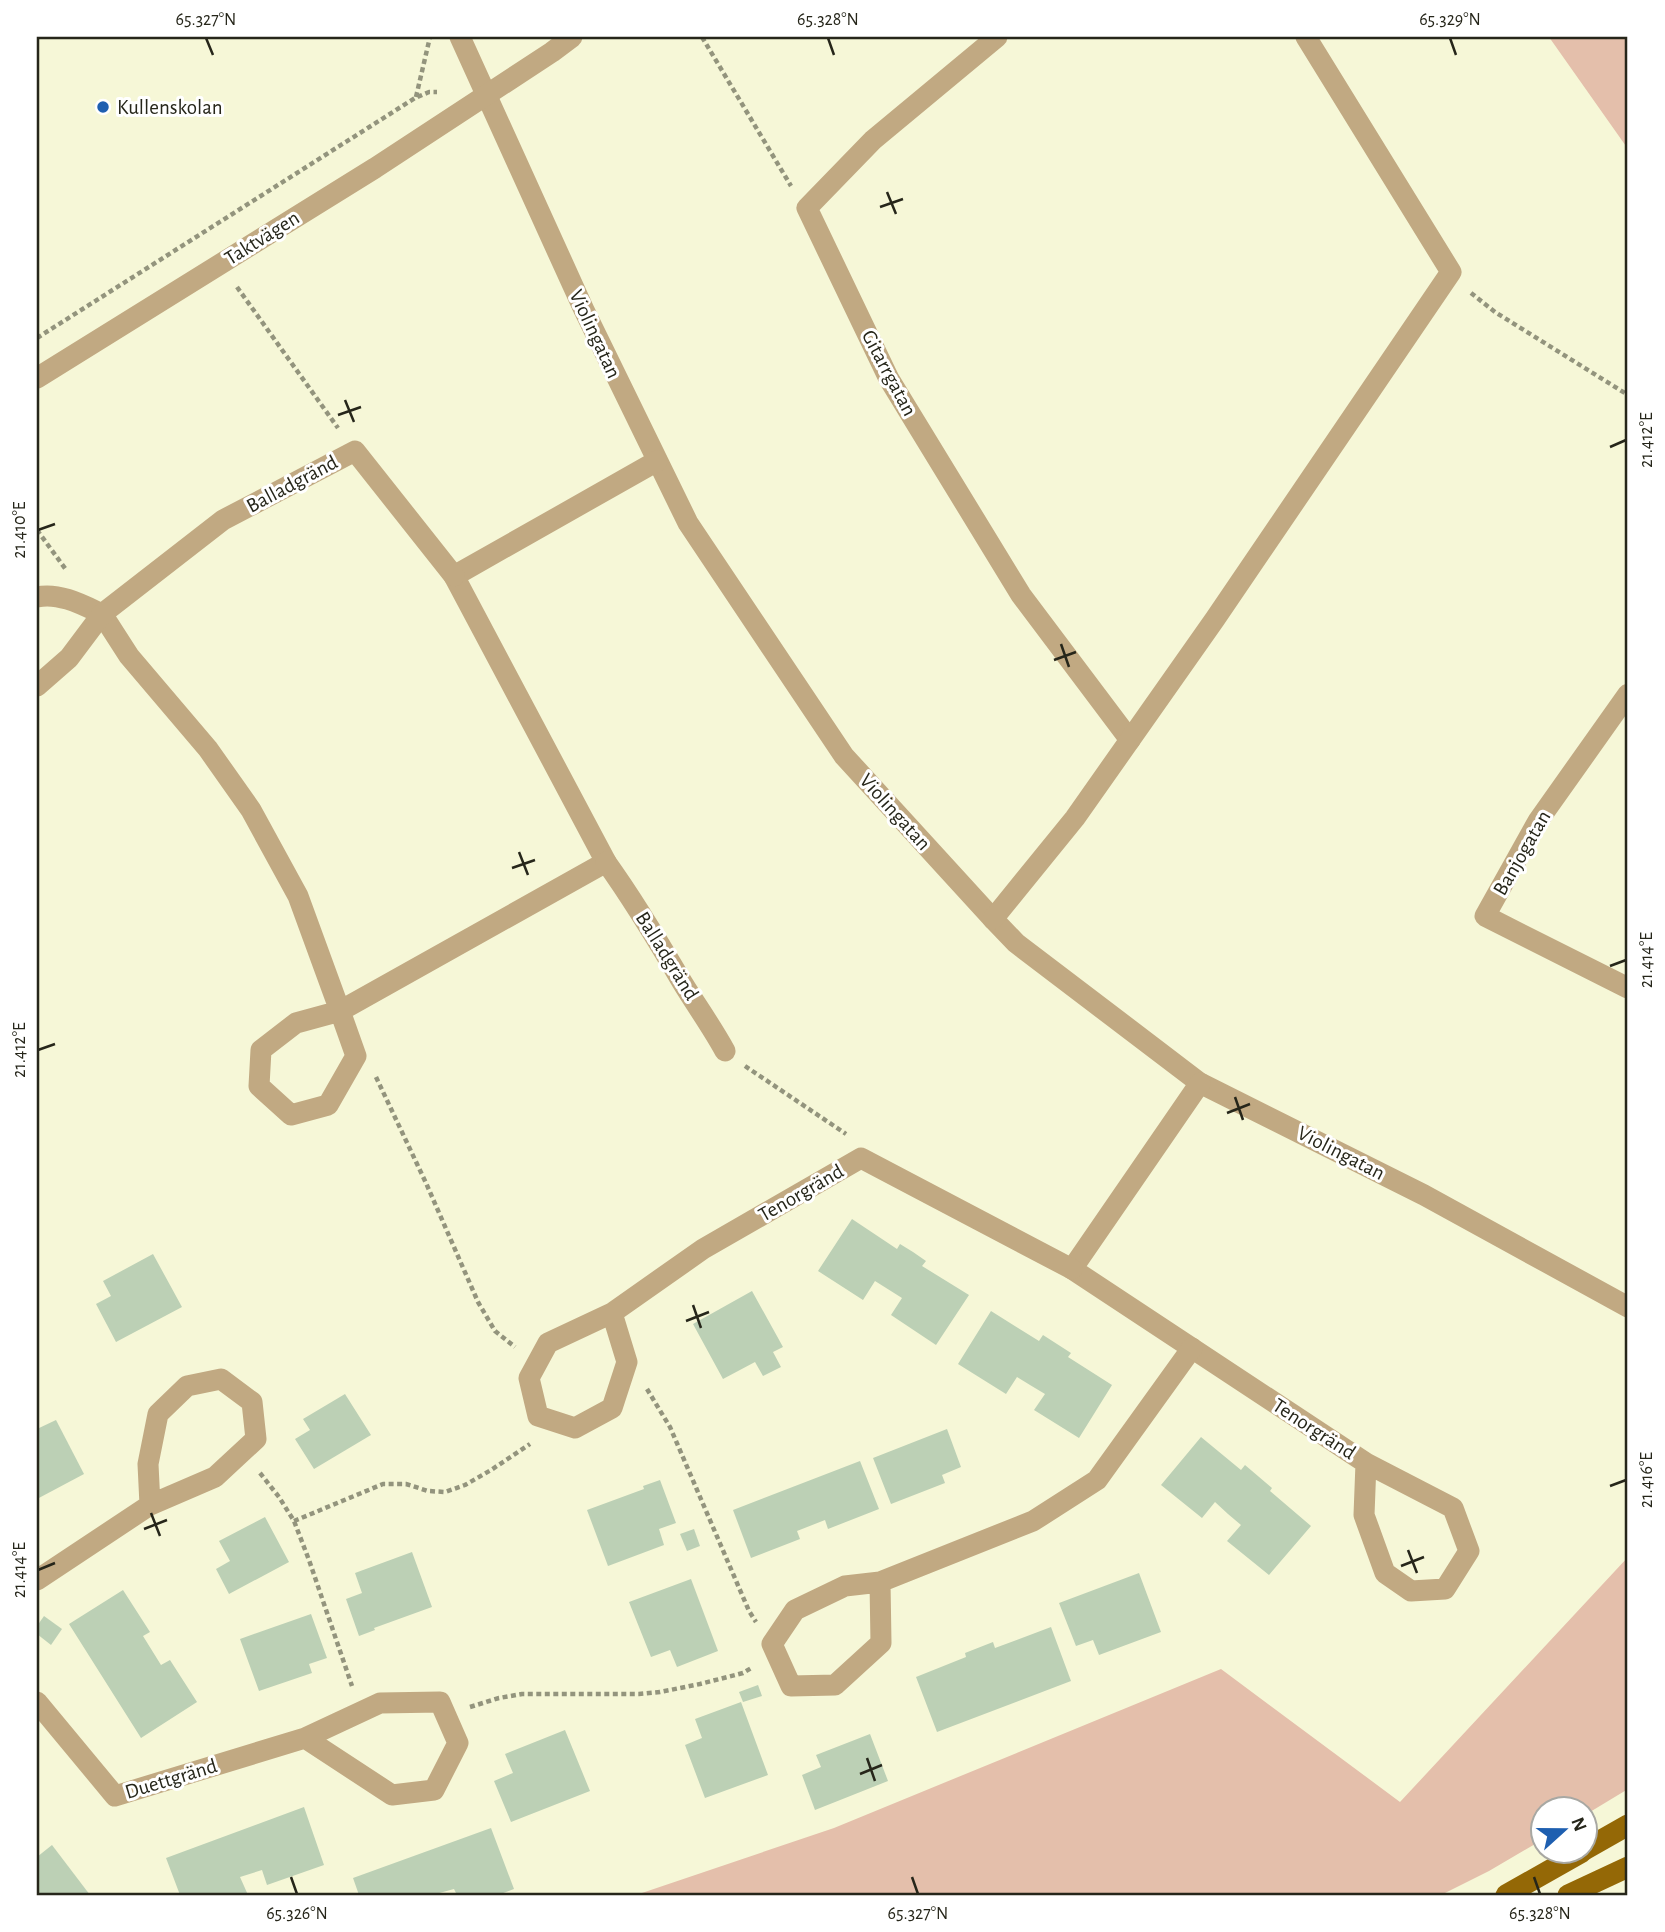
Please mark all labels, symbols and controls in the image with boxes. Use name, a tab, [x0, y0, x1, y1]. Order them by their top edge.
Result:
text: 65.327°N	[176, 11, 236, 29]
text: 65.328°N	[797, 11, 859, 29]
text: 65.329°N	[1419, 11, 1481, 29]
place label: Kullenskolan	[117, 97, 223, 118]
marker: Kullenskolan	[95, 99, 111, 115]
street label: Taktvägen	[221, 207, 303, 269]
street label: Violingatan	[565, 286, 625, 382]
street label: Gitarrgatan	[858, 327, 920, 419]
text: 21.412°E	[1638, 412, 1656, 468]
street label: Balladgränd	[243, 451, 341, 517]
text: 21.410°E	[11, 501, 29, 558]
street label: Violingatan	[855, 770, 935, 854]
street label: Banjogatan	[1489, 807, 1555, 899]
street label: Balladgränd	[632, 908, 702, 1004]
text: 21.414°E	[1638, 932, 1656, 988]
text: 21.412°E	[11, 1022, 29, 1078]
street label: Violingatan	[1294, 1122, 1388, 1184]
street label: Tenorgränd	[755, 1160, 847, 1226]
street label: Tenorgränd	[1269, 1395, 1359, 1464]
text: 21.416°E	[1638, 1452, 1656, 1508]
text: 21.414°E	[11, 1542, 29, 1598]
street label: Duettgränd	[123, 1755, 220, 1803]
north arrow	[1528, 1796, 1598, 1866]
text: N	[1567, 1815, 1590, 1834]
text: 65.326°N	[266, 1905, 328, 1923]
text: 65.327°N	[888, 1905, 948, 1923]
text: 65.328°N	[1509, 1905, 1571, 1923]

